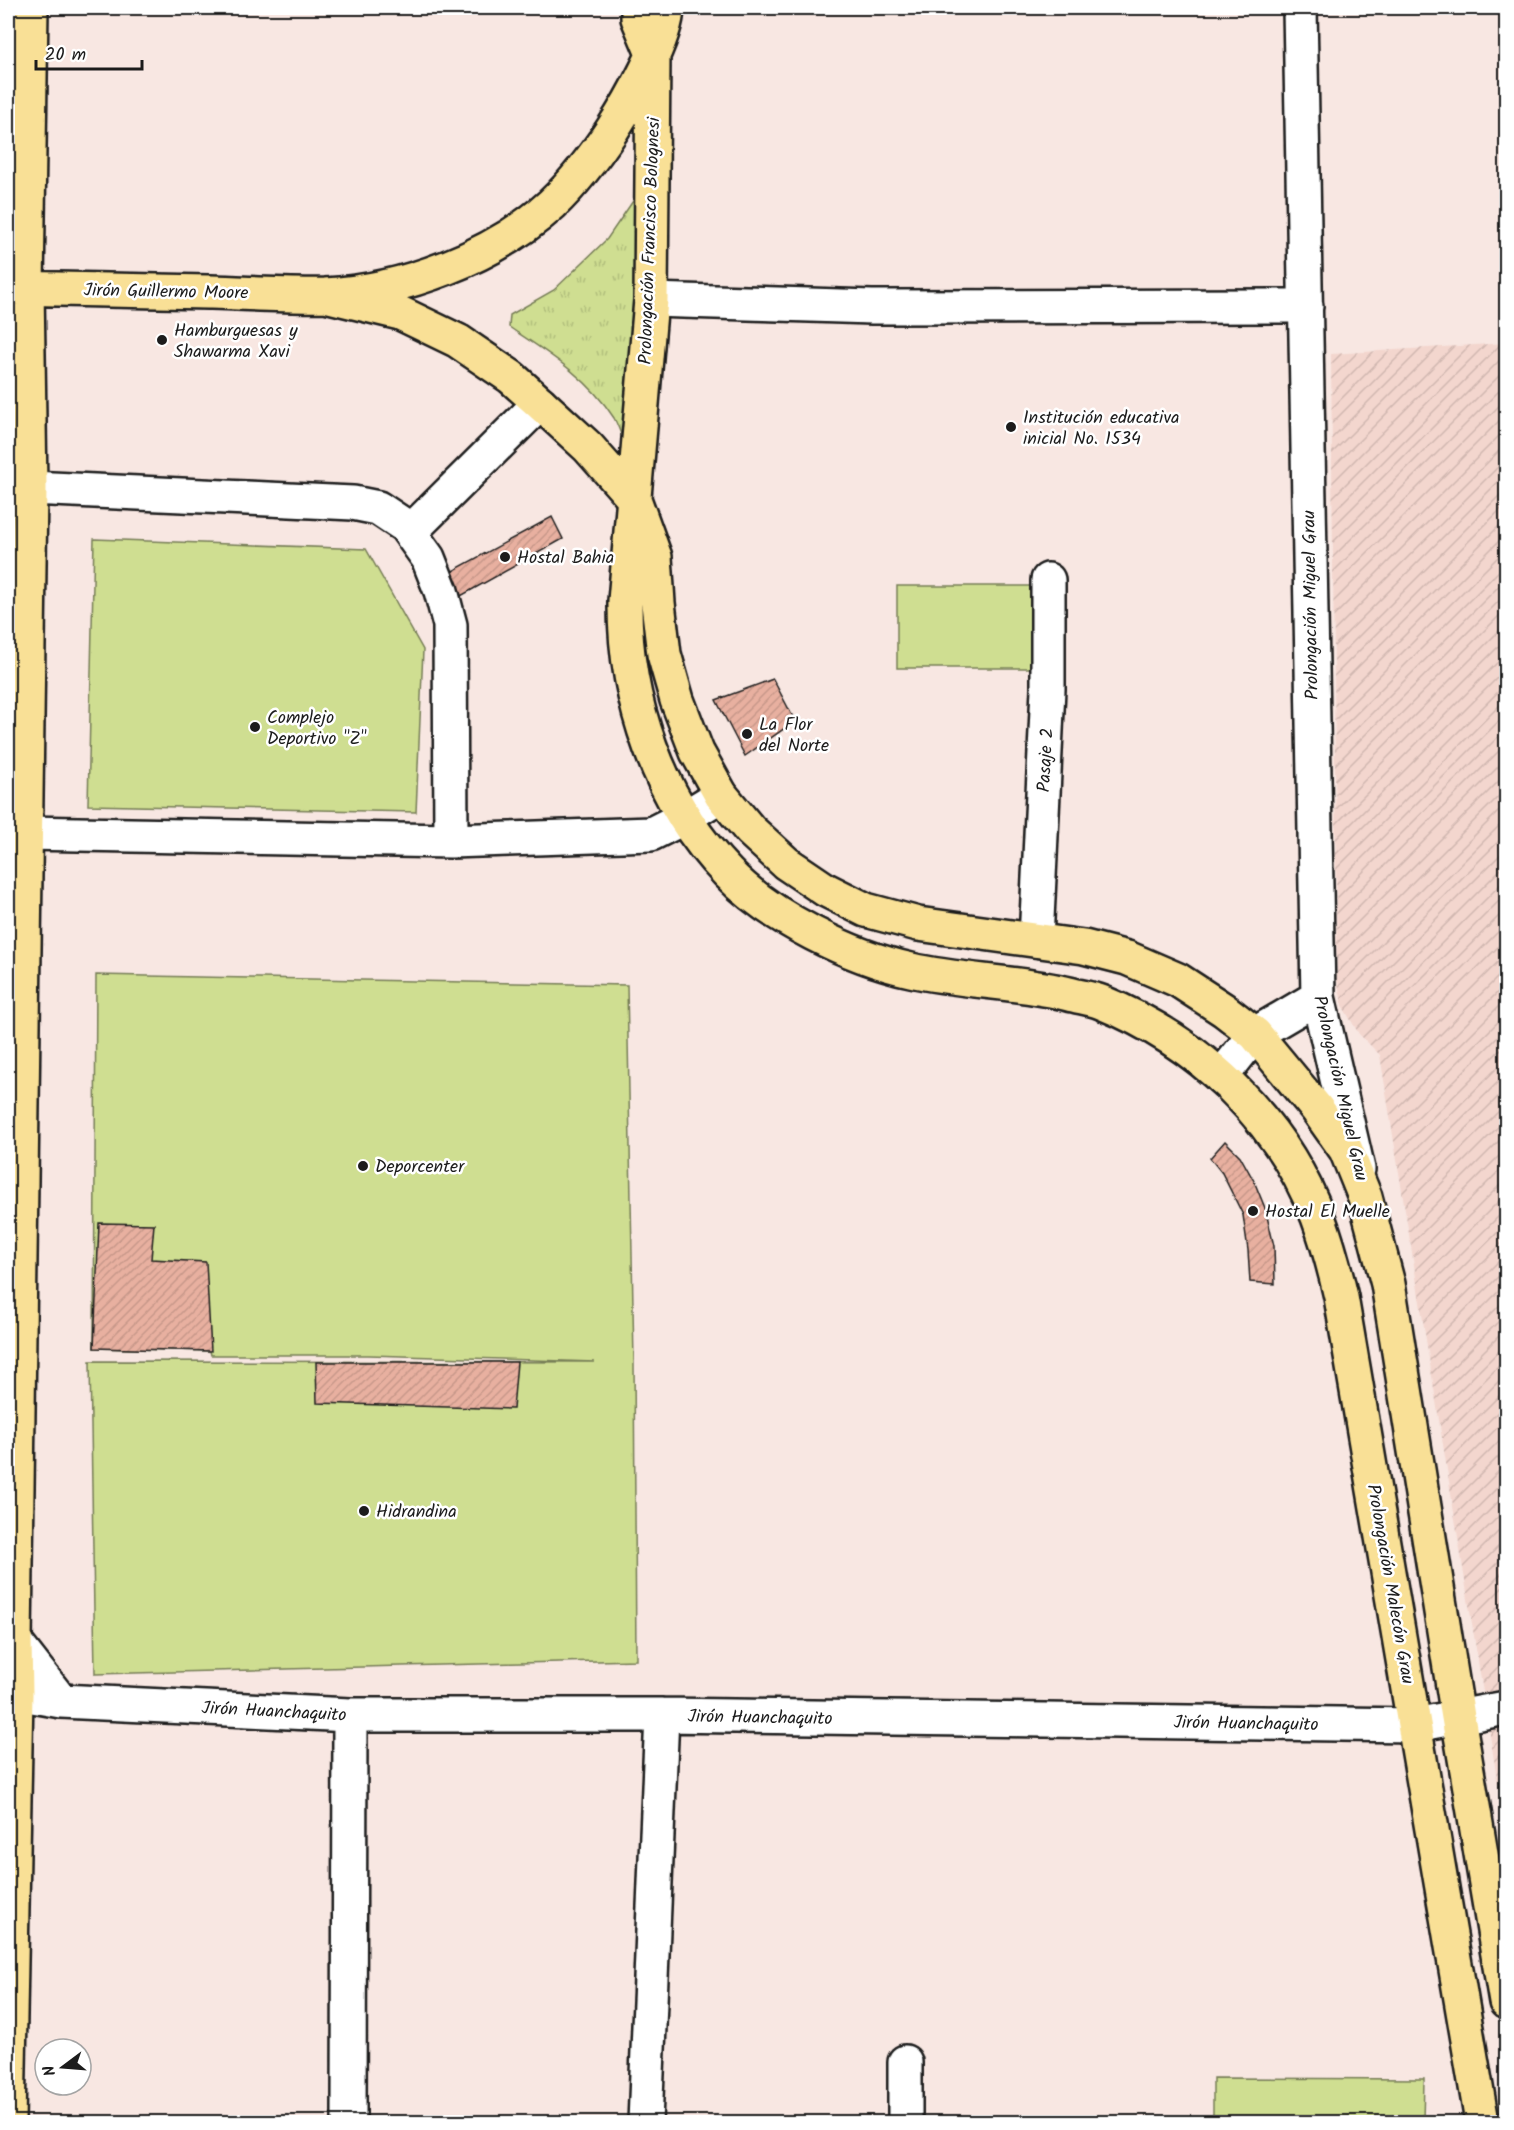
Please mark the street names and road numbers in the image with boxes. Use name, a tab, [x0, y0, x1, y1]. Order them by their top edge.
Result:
street label: Prolongación Francisco Bolognesi	[632, 116, 669, 365]
street label: Jirón Guillermo Moore	[83, 277, 249, 308]
street label: Prolongación Miguel Grau	[1295, 510, 1328, 700]
street label: Pasaje 2	[1030, 727, 1063, 793]
street label: Prolongación Miguel Grau	[1304, 993, 1375, 1184]
street label: Prolongación Malecón Grau	[1358, 1482, 1421, 1687]
street label: Jirón Huanchaquito	[201, 1694, 347, 1731]
street label: Jirón Huanchaquito	[687, 1703, 833, 1734]
street label: Jirón Huanchaquito	[1173, 1709, 1319, 1740]

